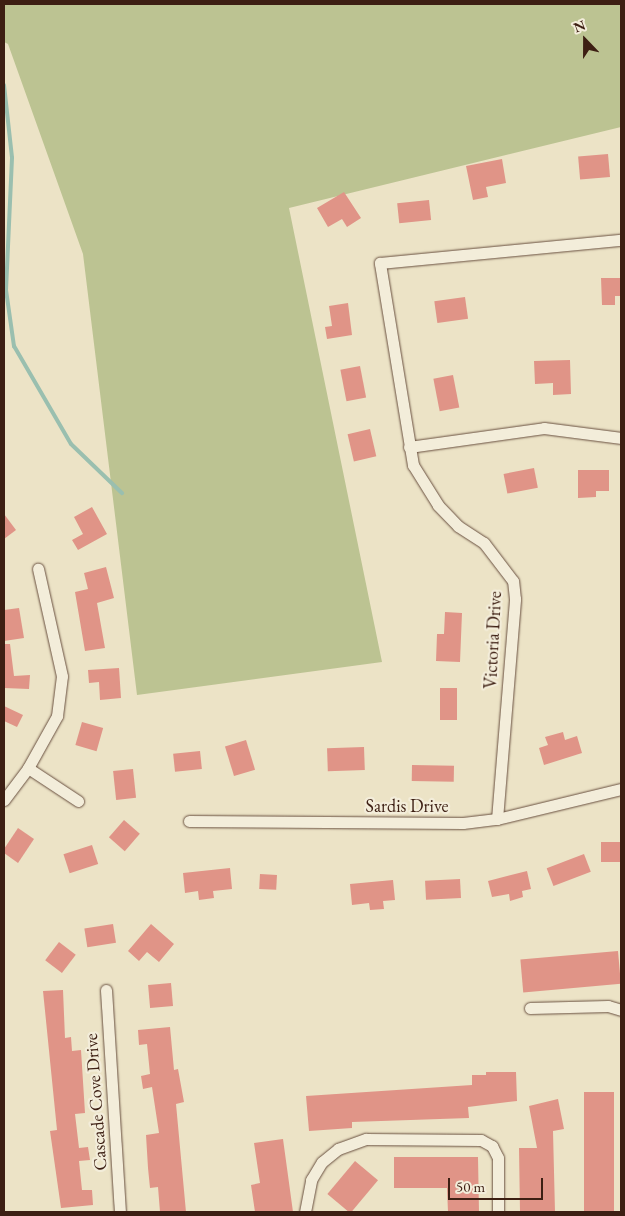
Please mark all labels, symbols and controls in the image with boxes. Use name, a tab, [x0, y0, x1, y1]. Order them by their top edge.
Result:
north arrow	[560, 15, 610, 65]
text: N	[571, 16, 588, 37]
street label: Victoria Drive	[480, 591, 506, 689]
street label: Sardis Drive	[366, 795, 448, 817]
street label: Cascade Cove Drive	[80, 1033, 112, 1171]
scale bar	[450, 1168, 545, 1200]
text: 50 m	[456, 1177, 485, 1196]

